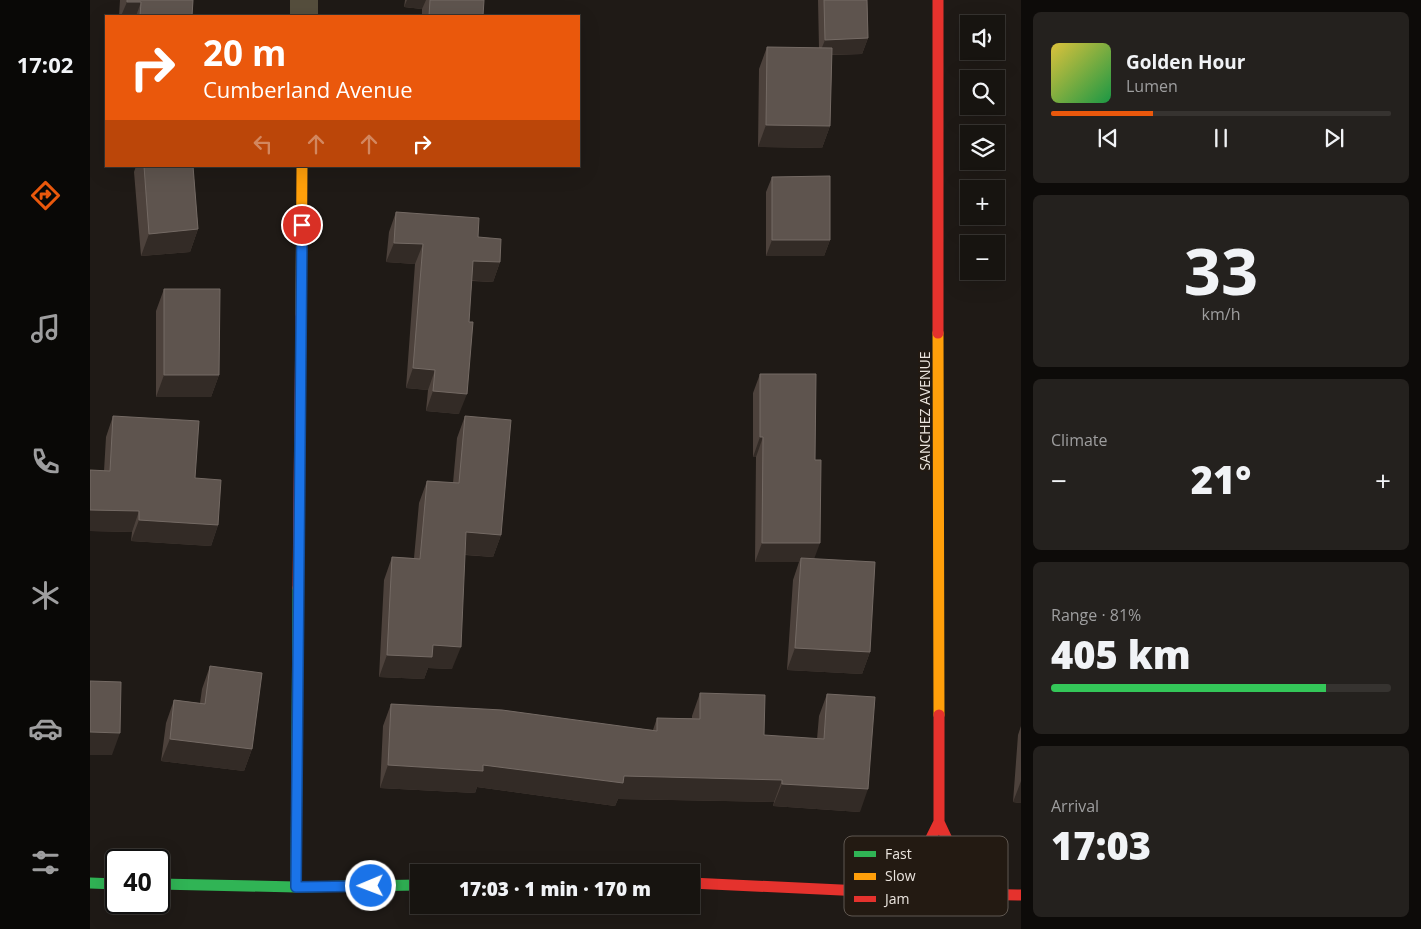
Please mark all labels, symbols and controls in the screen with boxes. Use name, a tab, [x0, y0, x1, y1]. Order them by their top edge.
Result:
map controls	[960, 15, 1005, 280]
button: sound	[960, 15, 1005, 60]
text: 20 m	[203, 29, 286, 76]
icon: right	[120, 35, 185, 100]
text: 17:02	[17, 49, 73, 79]
text: Golden Hour	[1126, 49, 1245, 75]
button: search	[960, 70, 1005, 115]
text: Cumberland Avenue	[203, 74, 413, 104]
text: Lumen	[1126, 75, 1178, 97]
icon: previous	[1094, 124, 1122, 152]
icon: pause	[1207, 124, 1235, 152]
icon: next	[1320, 124, 1348, 152]
button: layers	[960, 125, 1005, 170]
icon: left	[249, 130, 277, 158]
icon: ahead	[302, 130, 330, 158]
icon: ahead	[355, 130, 383, 158]
icon: right	[408, 130, 436, 158]
icon: directions	[28, 178, 63, 213]
button: +	[960, 180, 1005, 225]
pin	[281, 204, 323, 246]
icon: arrive	[288, 211, 316, 239]
text: 33	[1184, 226, 1258, 314]
button: −	[960, 235, 1005, 280]
text: km/h	[1202, 303, 1240, 325]
icon: music	[28, 311, 63, 346]
street label: SANCHEZ AVENUE	[915, 351, 934, 471]
text: Climate	[1051, 429, 1108, 451]
icon: phone	[28, 444, 63, 479]
text: 21°	[1191, 453, 1251, 505]
text: −	[1051, 461, 1067, 499]
text: +	[1375, 461, 1391, 499]
icon: climate	[28, 578, 63, 613]
text: Range · 81%	[1051, 604, 1141, 626]
text: 405 km	[1051, 628, 1191, 680]
icon: car	[28, 711, 63, 746]
text: Arrival	[1051, 795, 1099, 817]
text: 17:03	[1051, 819, 1151, 871]
legend	[844, 836, 1008, 916]
text: Fast	[885, 844, 912, 863]
icon: filters	[28, 845, 63, 880]
speed limit sign: 40	[105, 849, 170, 914]
position arrow	[344, 859, 396, 911]
text: Slow	[885, 866, 916, 885]
text: 17:03 · 1 min · 170 m	[459, 876, 651, 902]
text: Jam	[883, 889, 910, 908]

